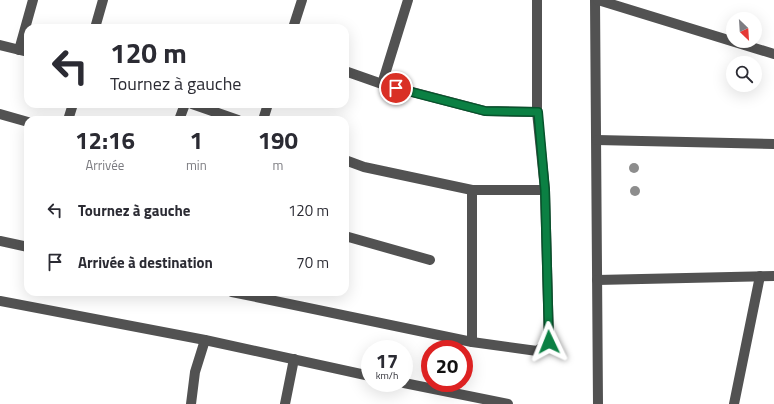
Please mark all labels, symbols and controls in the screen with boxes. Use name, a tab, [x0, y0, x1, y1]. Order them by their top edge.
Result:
north arrow	[726, 12, 762, 48]
map controls	[726, 12, 762, 92]
text: 120 m	[110, 31, 187, 74]
icon: left	[44, 40, 96, 92]
button: search	[726, 56, 762, 92]
text: Tournez à gauche	[110, 70, 241, 97]
pin	[379, 71, 413, 105]
icon: arrive	[385, 77, 407, 99]
text: 12:16	[75, 122, 135, 158]
text: 1	[190, 122, 203, 158]
text: 190	[258, 122, 298, 158]
text: Arrivée	[86, 155, 124, 175]
text: min	[186, 155, 207, 175]
text: m	[272, 155, 283, 175]
icon: left	[44, 199, 66, 221]
text: Tournez à gauche	[78, 199, 190, 222]
text: 120 m	[288, 199, 329, 222]
icon: arrive	[44, 251, 66, 273]
text: Arrivée à destination	[78, 251, 213, 274]
text: 70 m	[296, 251, 329, 274]
position arrow	[528, 321, 570, 363]
speed limit sign: 20	[421, 340, 473, 392]
text: 17	[376, 345, 398, 376]
text: km/h	[376, 368, 398, 383]

